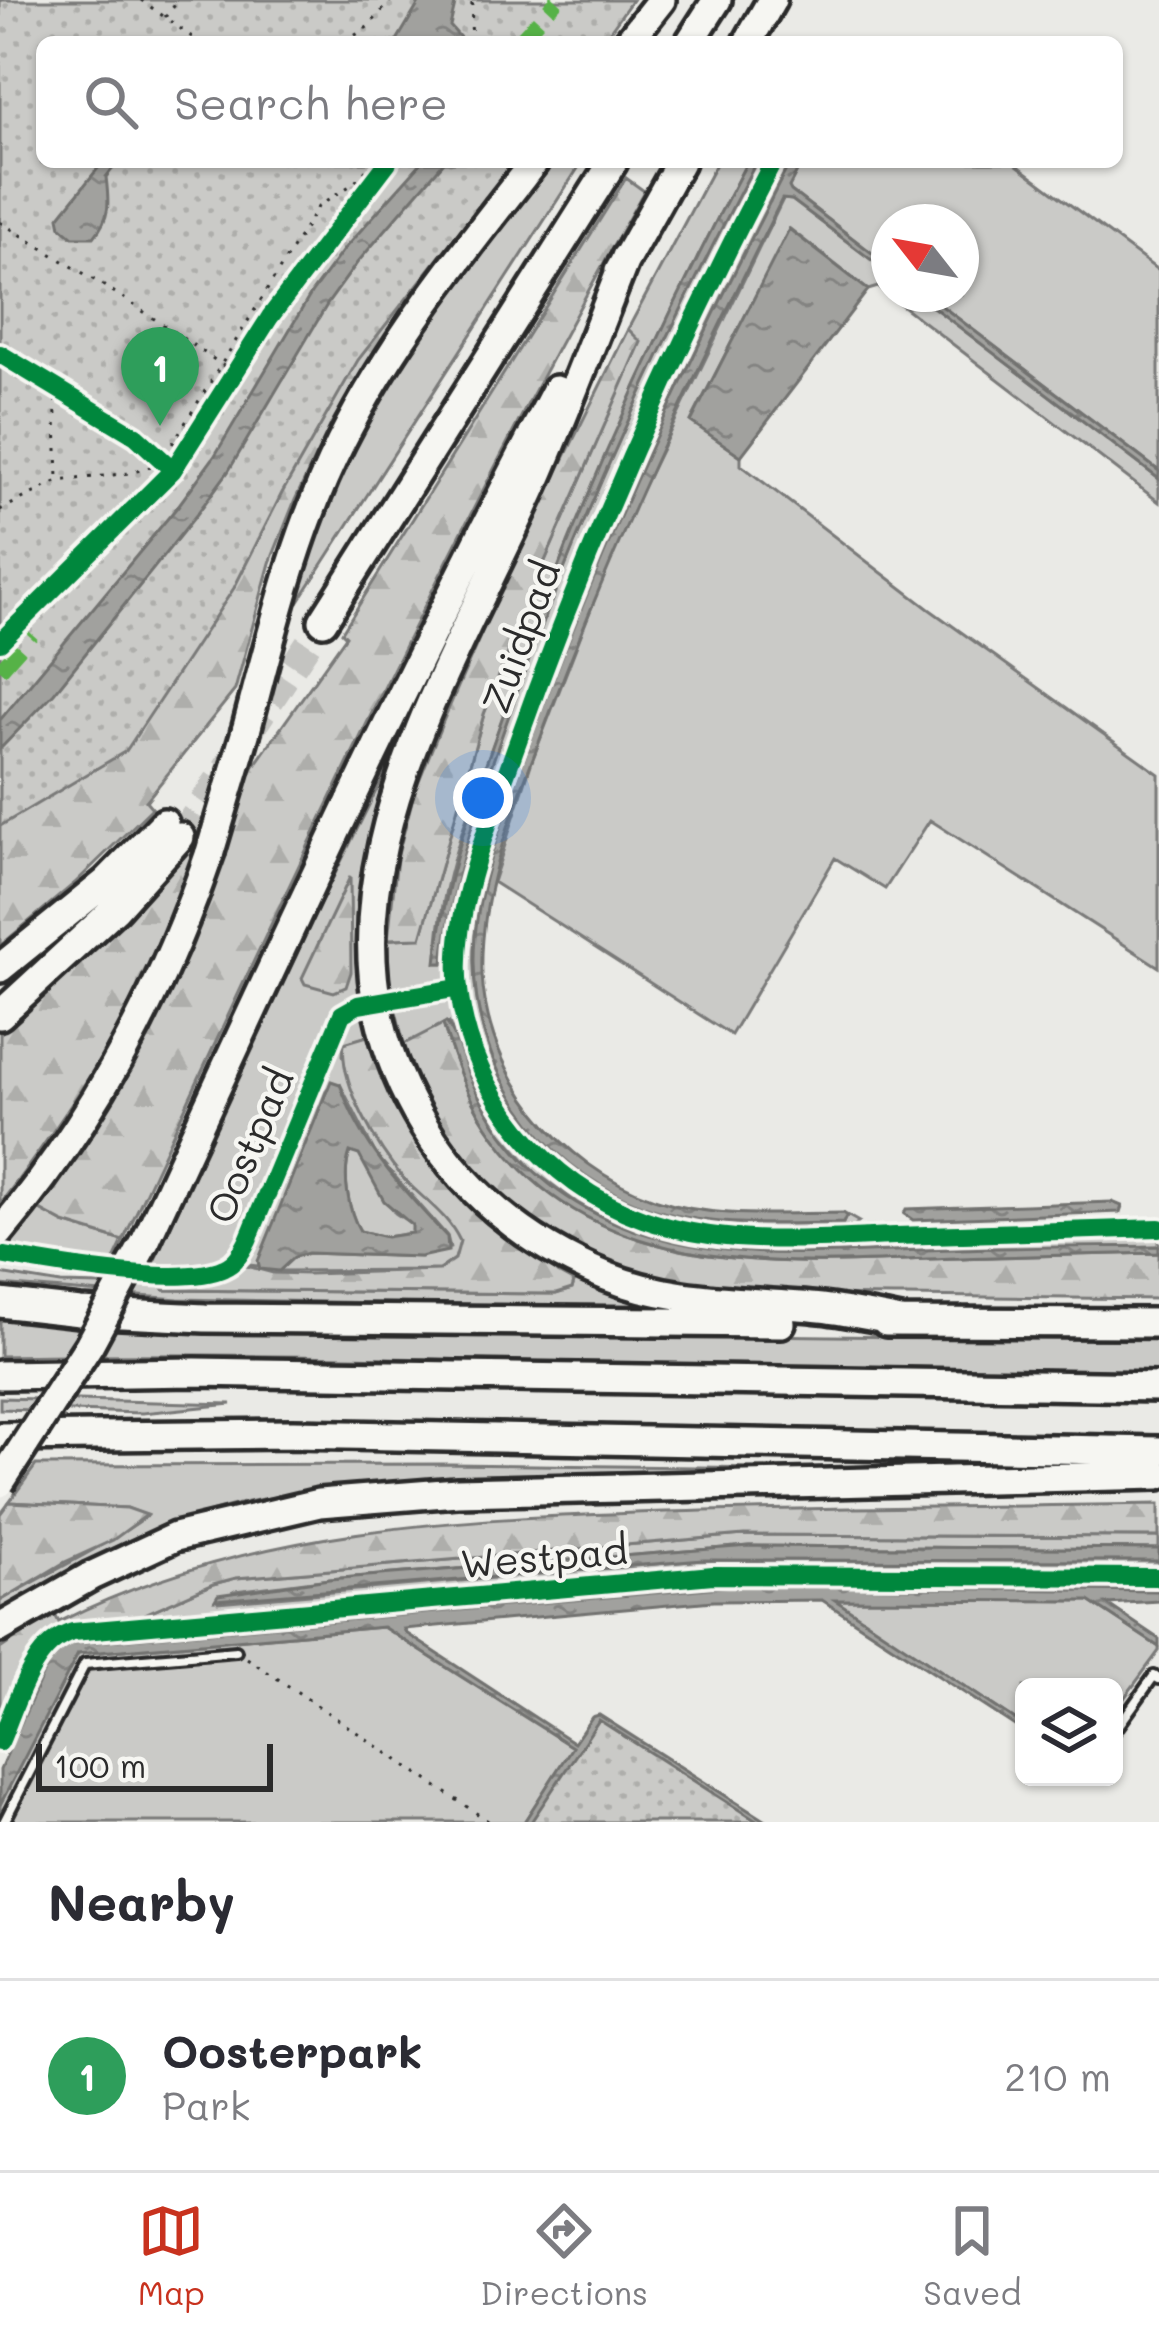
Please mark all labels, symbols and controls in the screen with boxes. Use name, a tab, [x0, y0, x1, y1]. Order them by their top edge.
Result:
search box	[36, 36, 1123, 168]
icon: search	[78, 69, 144, 135]
text: Search here	[174, 73, 448, 131]
north arrow	[871, 204, 979, 312]
pin: 1	[121, 327, 199, 426]
street label: Zuidpad	[469, 554, 570, 719]
your location	[453, 768, 513, 828]
street label: Oostpad	[193, 1060, 304, 1230]
street label: Westpad	[458, 1523, 630, 1588]
map controls	[1015, 1678, 1123, 1786]
button: layers	[1015, 1678, 1123, 1786]
scale bar	[36, 1738, 273, 1791]
text: 100 m	[54, 1743, 146, 1786]
text: Nearby	[48, 1867, 235, 1934]
text: Oosterpark	[162, 2021, 422, 2079]
text: 1	[78, 2050, 96, 2101]
text: 210 m	[1004, 2050, 1111, 2101]
text: Park	[162, 2079, 250, 2130]
tab: Map	[138, 2198, 205, 2313]
tab: Directions	[480, 2198, 648, 2313]
tab: Saved	[923, 2198, 1021, 2313]

